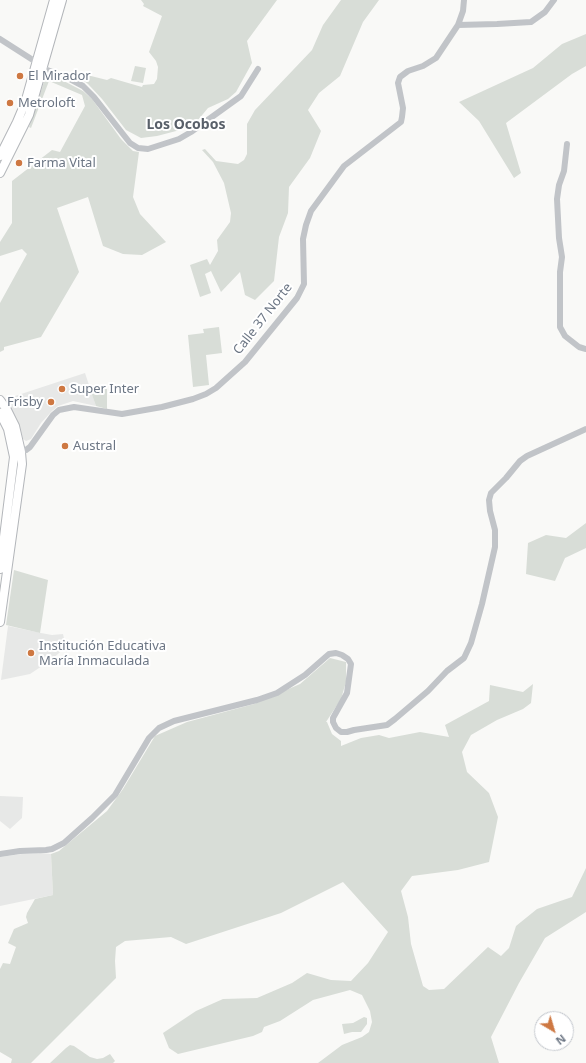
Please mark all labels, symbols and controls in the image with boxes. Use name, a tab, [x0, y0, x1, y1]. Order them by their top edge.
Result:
place label: El Mirador	[28, 68, 91, 84]
marker: El Mirador	[15, 71, 25, 81]
place label: Metroloft	[18, 95, 75, 111]
marker: Metroloft	[5, 98, 15, 108]
district label: Los Ocobos	[147, 117, 225, 133]
place label: Farma Vital	[27, 155, 96, 171]
marker: Farma Vital	[14, 158, 24, 168]
street label: Calle 37 Norte	[230, 280, 296, 358]
place label: Super Inter	[70, 381, 139, 397]
marker: Super Inter	[57, 384, 67, 394]
place label: Frisby	[7, 394, 43, 410]
marker: Frisby	[46, 397, 56, 407]
place label: Austral	[73, 438, 116, 454]
marker: Austral	[60, 441, 70, 451]
place label: Institución Educativa María Inmaculada	[39, 638, 166, 669]
marker: Institución Educativa María Inmaculada	[26, 648, 36, 658]
north arrow	[534, 1011, 574, 1051]
text: N	[553, 1031, 569, 1049]

